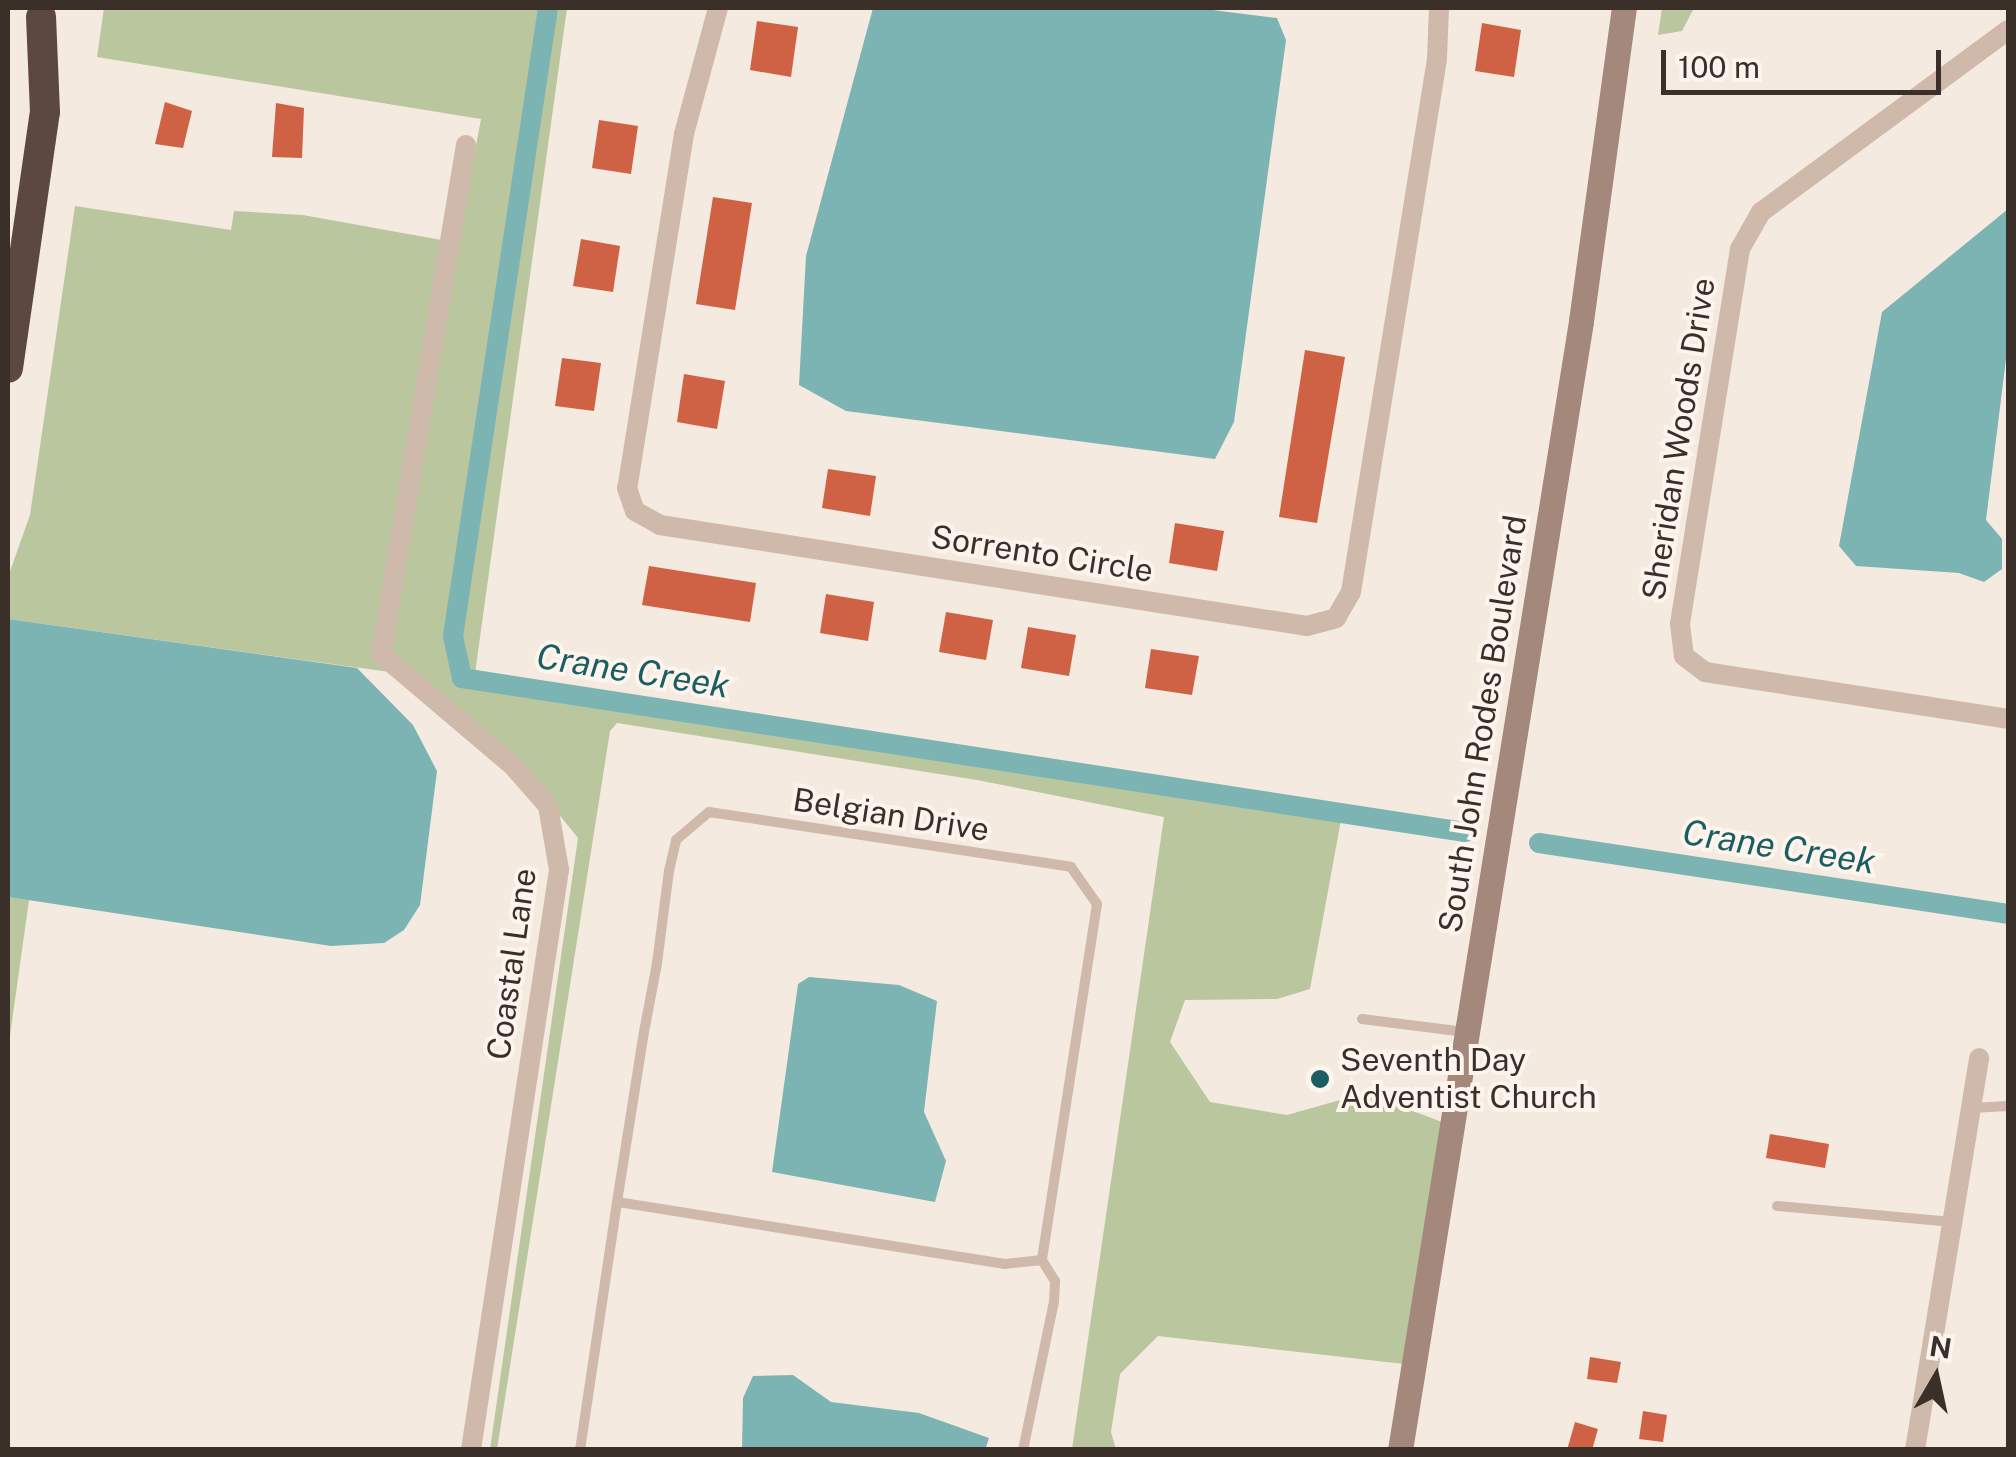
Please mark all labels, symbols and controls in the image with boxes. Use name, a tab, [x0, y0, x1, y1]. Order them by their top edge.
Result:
scale bar	[1666, 30, 1946, 92]
text: 100 m	[1678, 49, 1760, 85]
street label: Sheridan Woods Drive	[1635, 275, 1723, 603]
street label: South John Rodes Boulevard	[1431, 513, 1535, 935]
street label: Sorrento Circle	[928, 517, 1156, 591]
water label: Crane Creek	[534, 635, 732, 707]
street label: Belgian Drive	[790, 781, 992, 849]
water label: Crane Creek	[1680, 811, 1878, 883]
street label: Coastal Lane	[480, 866, 544, 1062]
place label: Seventh Day Adventist Church	[1340, 1042, 1597, 1117]
marker: Seventh Day Adventist Church	[1309, 1068, 1331, 1090]
north arrow	[1886, 1327, 1986, 1427]
text: N	[1927, 1329, 1954, 1365]

